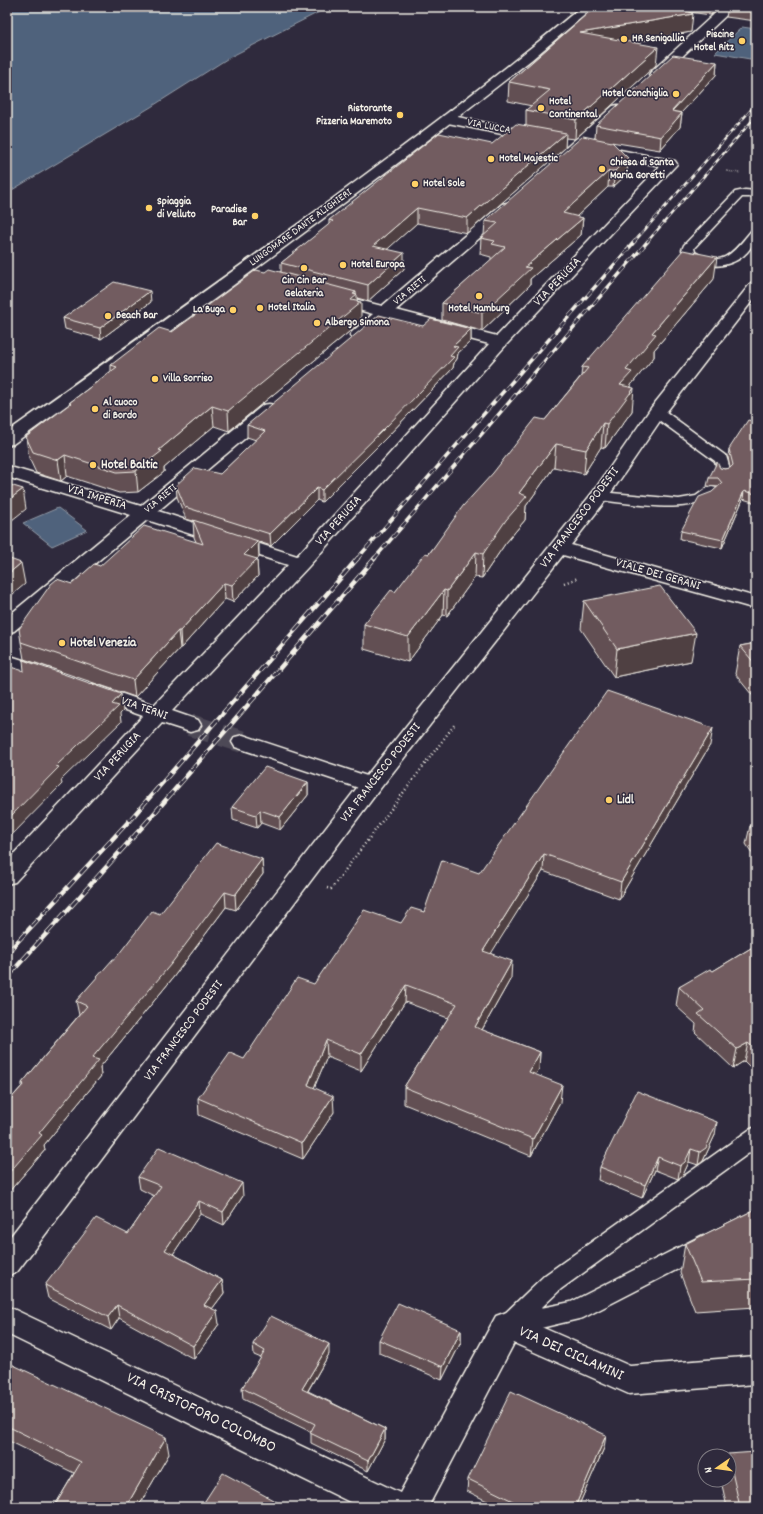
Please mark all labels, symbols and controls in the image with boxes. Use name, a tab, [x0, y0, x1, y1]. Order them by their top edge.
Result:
place label: Piscine Hotel Ritz	[694, 27, 735, 56]
place label: HR Senigallia	[632, 31, 686, 47]
marker: HR Senigallia	[619, 34, 629, 44]
marker: Piscine Hotel Ritz	[737, 36, 747, 46]
place label: Hotel Conchiglia	[602, 86, 669, 102]
marker: Hotel Conchiglia	[671, 89, 681, 99]
place label: Hotel Continental	[549, 94, 598, 123]
place label: Ristorante Pizzeria Maremoto	[316, 101, 392, 130]
marker: Hotel Continental	[536, 103, 546, 113]
marker: Ristorante Pizzeria Maremoto	[395, 110, 405, 120]
street label: VIA LUCCA	[466, 115, 512, 139]
place label: Hotel Majestic	[499, 151, 559, 167]
marker: Hotel Majestic	[486, 154, 496, 164]
place label: Chiesa di Santa Maria Goretti	[610, 155, 674, 184]
marker: Chiesa di Santa Maria Goretti	[597, 164, 607, 174]
place label: Hotel Sole	[423, 176, 465, 192]
marker: Hotel Sole	[410, 179, 420, 189]
street label: LUNGOMARE DANTE ALIGHIERI	[246, 185, 356, 271]
place label: Spiaggia di Velluto	[157, 194, 196, 223]
place label: Paradise Bar	[211, 202, 248, 231]
marker: Spiaggia di Velluto	[144, 203, 154, 213]
marker: Paradise Bar	[250, 211, 260, 221]
street label: VIA PERUGIA	[529, 253, 587, 311]
place label: Hotel Europa	[351, 257, 405, 273]
marker: Hotel Europa	[338, 260, 348, 270]
marker: Cin Cin Bar Gelateria	[299, 263, 309, 273]
street label: VIA RIETI	[390, 272, 430, 310]
place label: Cin Cin Bar Gelateria	[282, 273, 327, 302]
marker: Hotel Hamburg	[474, 291, 484, 301]
place label: Hotel Italia	[268, 300, 316, 316]
place label: Hotel Hamburg	[448, 301, 510, 317]
place label: La Buga	[193, 302, 226, 318]
marker: Hotel Italia	[255, 303, 265, 313]
marker: La Buga	[228, 305, 238, 315]
place label: Beach Bar	[116, 308, 159, 324]
marker: Beach Bar	[103, 311, 113, 321]
place label: Albergo Simona	[325, 315, 390, 331]
marker: Albergo Simona	[312, 318, 322, 328]
place label: Villa Sorriso	[163, 371, 213, 387]
marker: Villa Sorriso	[150, 374, 160, 384]
place label: Al cuoco di Bordo	[103, 395, 138, 424]
marker: Al cuoco di Bordo	[90, 404, 100, 414]
place label: Hotel Baltic	[101, 456, 158, 475]
marker: Hotel Baltic	[88, 460, 98, 470]
street label: VIA FRANCESCO PODESTI	[536, 464, 624, 572]
street label: VIA IMPERIA	[65, 480, 129, 516]
street label: VIA RIETI	[141, 480, 181, 518]
street label: VIA PERUGIA	[311, 491, 367, 551]
street label: VIALE DEI GERANI	[613, 554, 703, 596]
place label: Hotel Venezia	[70, 634, 137, 653]
marker: Hotel Venezia	[57, 638, 67, 648]
street label: VIA TERNI	[118, 692, 170, 726]
street label: VIA FRANCESCO PODESTI	[336, 719, 426, 827]
street label: VIA PERUGIA	[90, 728, 146, 786]
place label: Lidl	[617, 791, 635, 810]
marker: Lidl	[604, 795, 614, 805]
street label: VIA FRANCESCO PODESTI	[140, 977, 228, 1085]
street label: VIA DEI CICLAMINI	[515, 1321, 627, 1387]
street label: VIA CRISTOFORO COLOMBO	[122, 1367, 280, 1459]
north arrow	[697, 1448, 737, 1488]
text: N	[701, 1465, 718, 1474]

